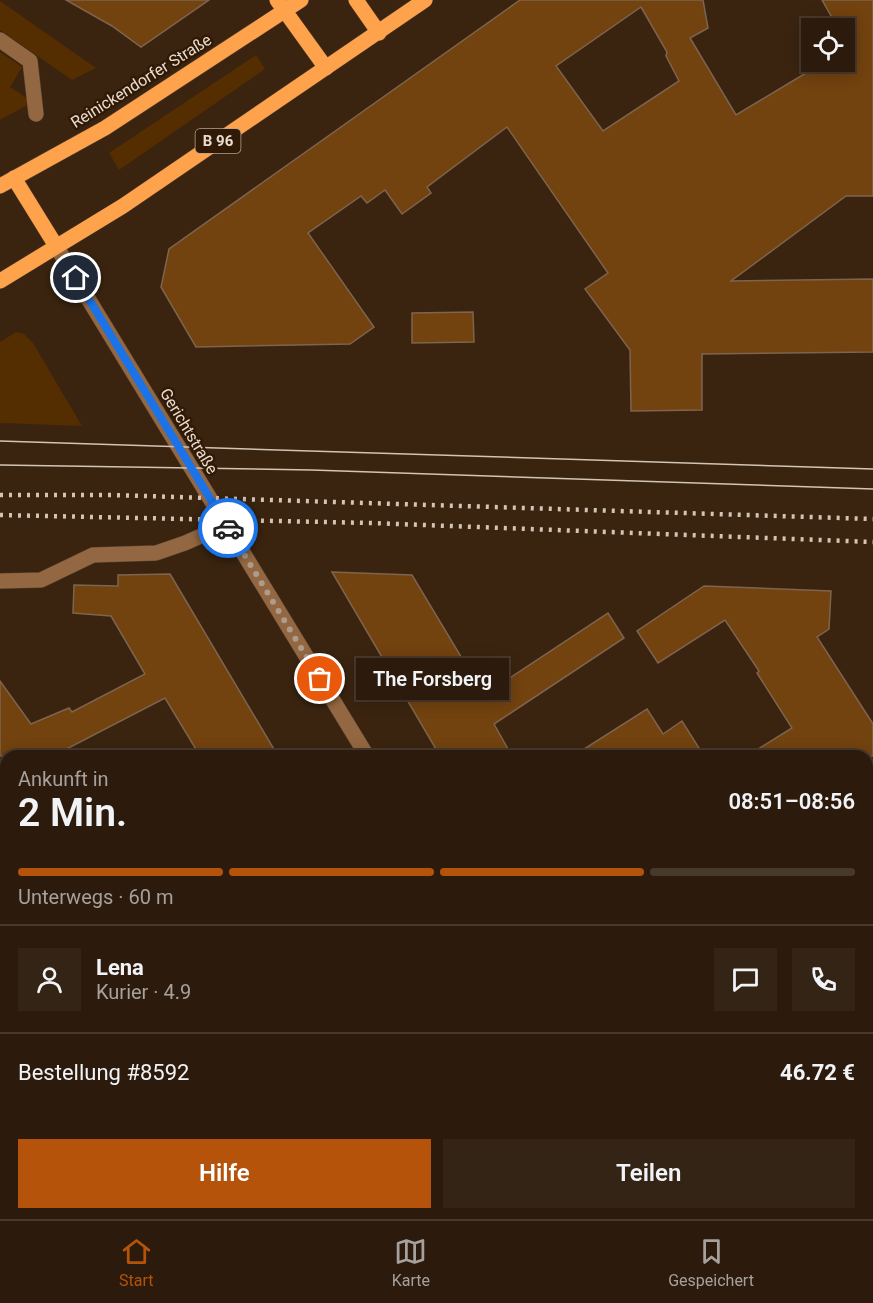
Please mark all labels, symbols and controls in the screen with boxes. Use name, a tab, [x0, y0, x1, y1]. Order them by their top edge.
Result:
map controls	[801, 18, 855, 72]
button: locate	[801, 18, 855, 72]
street label: Reinickendorfer Straße	[67, 30, 215, 132]
road number: B 96	[196, 129, 240, 153]
pin	[50, 252, 101, 303]
icon: home	[59, 261, 92, 294]
street label: Gerichtstraße	[156, 385, 222, 477]
courier	[198, 498, 258, 558]
icon: car	[212, 512, 245, 545]
pin	[294, 653, 345, 704]
callout: The Forsberg	[356, 658, 509, 700]
icon: bag	[303, 662, 336, 695]
text: The Forsberg	[373, 667, 492, 691]
text: Ankunft in	[18, 767, 109, 791]
text: 08:51–08:56	[728, 789, 855, 814]
text: 2 Min.	[18, 790, 127, 836]
text: Unterwegs · 60 m	[18, 885, 173, 909]
button: person	[18, 948, 81, 1011]
button: chat	[714, 948, 777, 1011]
button: phone	[792, 948, 855, 1011]
text: Lena	[96, 955, 144, 980]
text: Kurier · 4.9	[96, 980, 191, 1004]
text: Bestellung #8592	[18, 1060, 189, 1085]
text: 46.72 €	[780, 1060, 855, 1085]
button: Hilfe	[18, 1139, 431, 1208]
button: Teilen	[443, 1139, 855, 1208]
tab: Start	[119, 1235, 154, 1290]
tab: Karte	[392, 1235, 430, 1290]
tab: Gespeichert	[668, 1235, 754, 1290]

